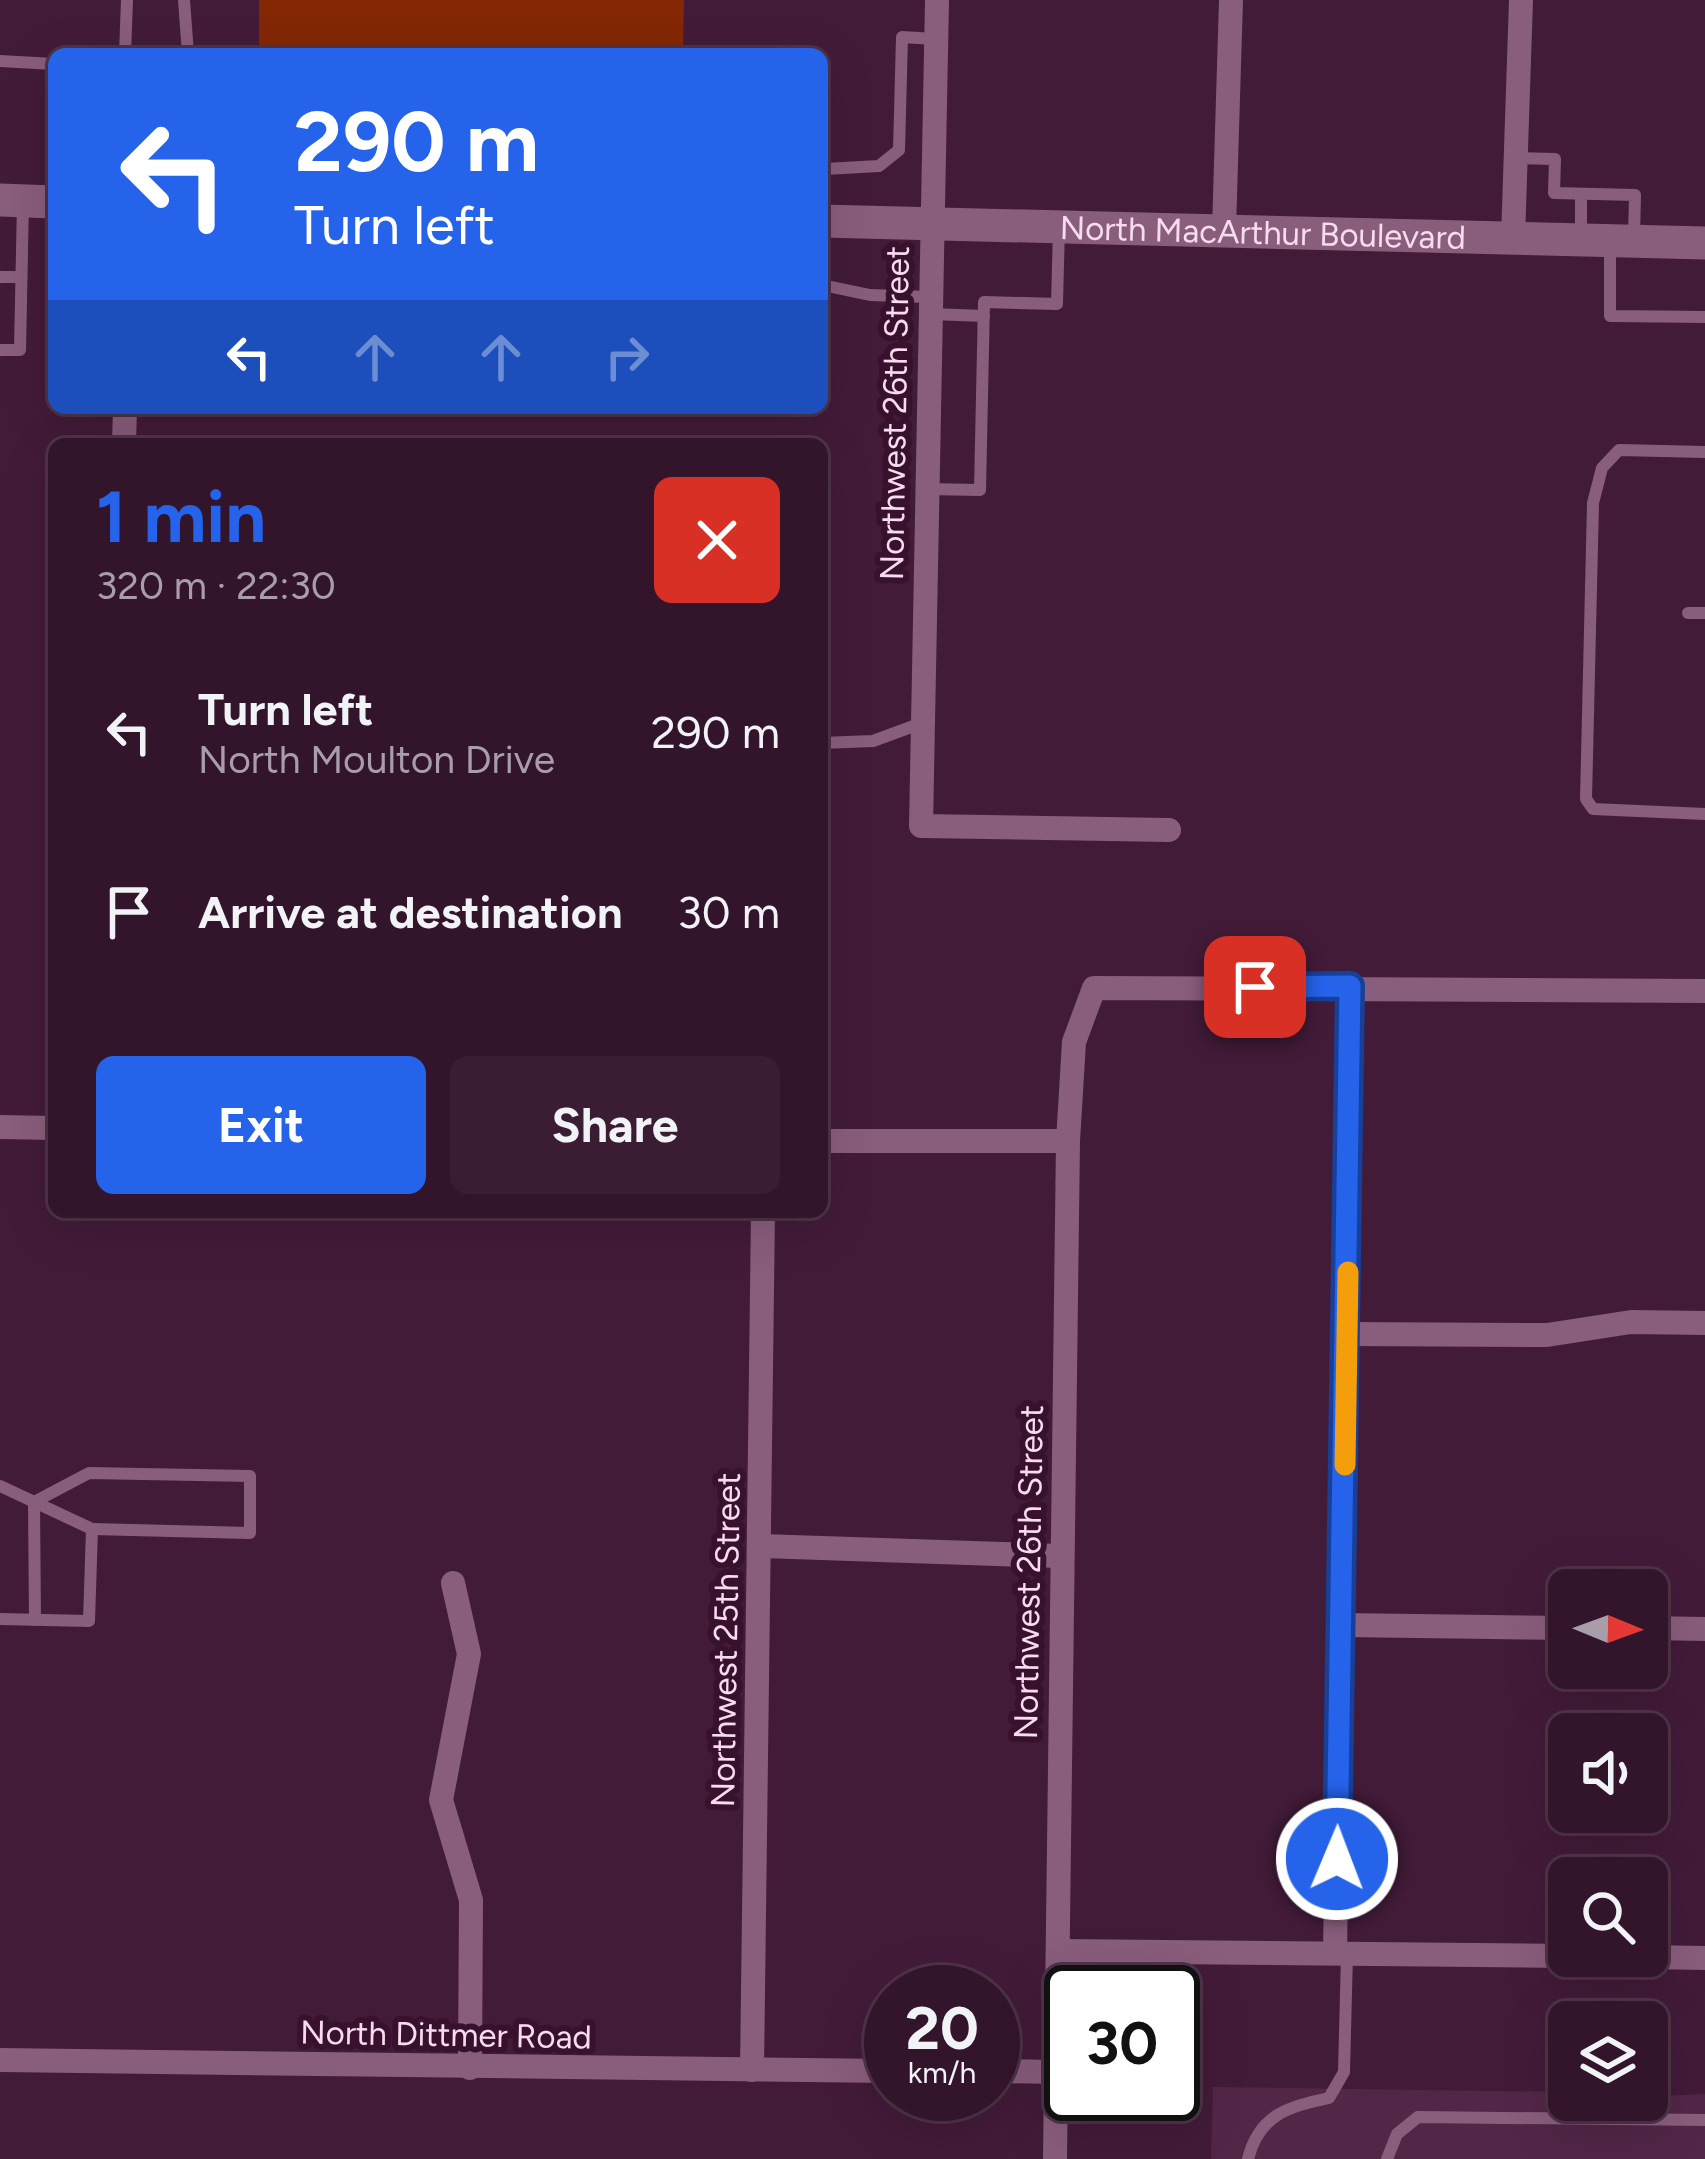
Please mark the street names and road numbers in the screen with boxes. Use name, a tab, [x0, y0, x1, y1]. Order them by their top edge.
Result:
street label: North MacArthur Boulevard	[1059, 208, 1466, 257]
street label: Northwest 26th Street	[872, 245, 917, 581]
street label: Northwest 26th Street	[1006, 1404, 1051, 1740]
street label: Northwest 25th Street	[703, 1472, 748, 1808]
street label: North Dittmer Road	[300, 2012, 592, 2057]

